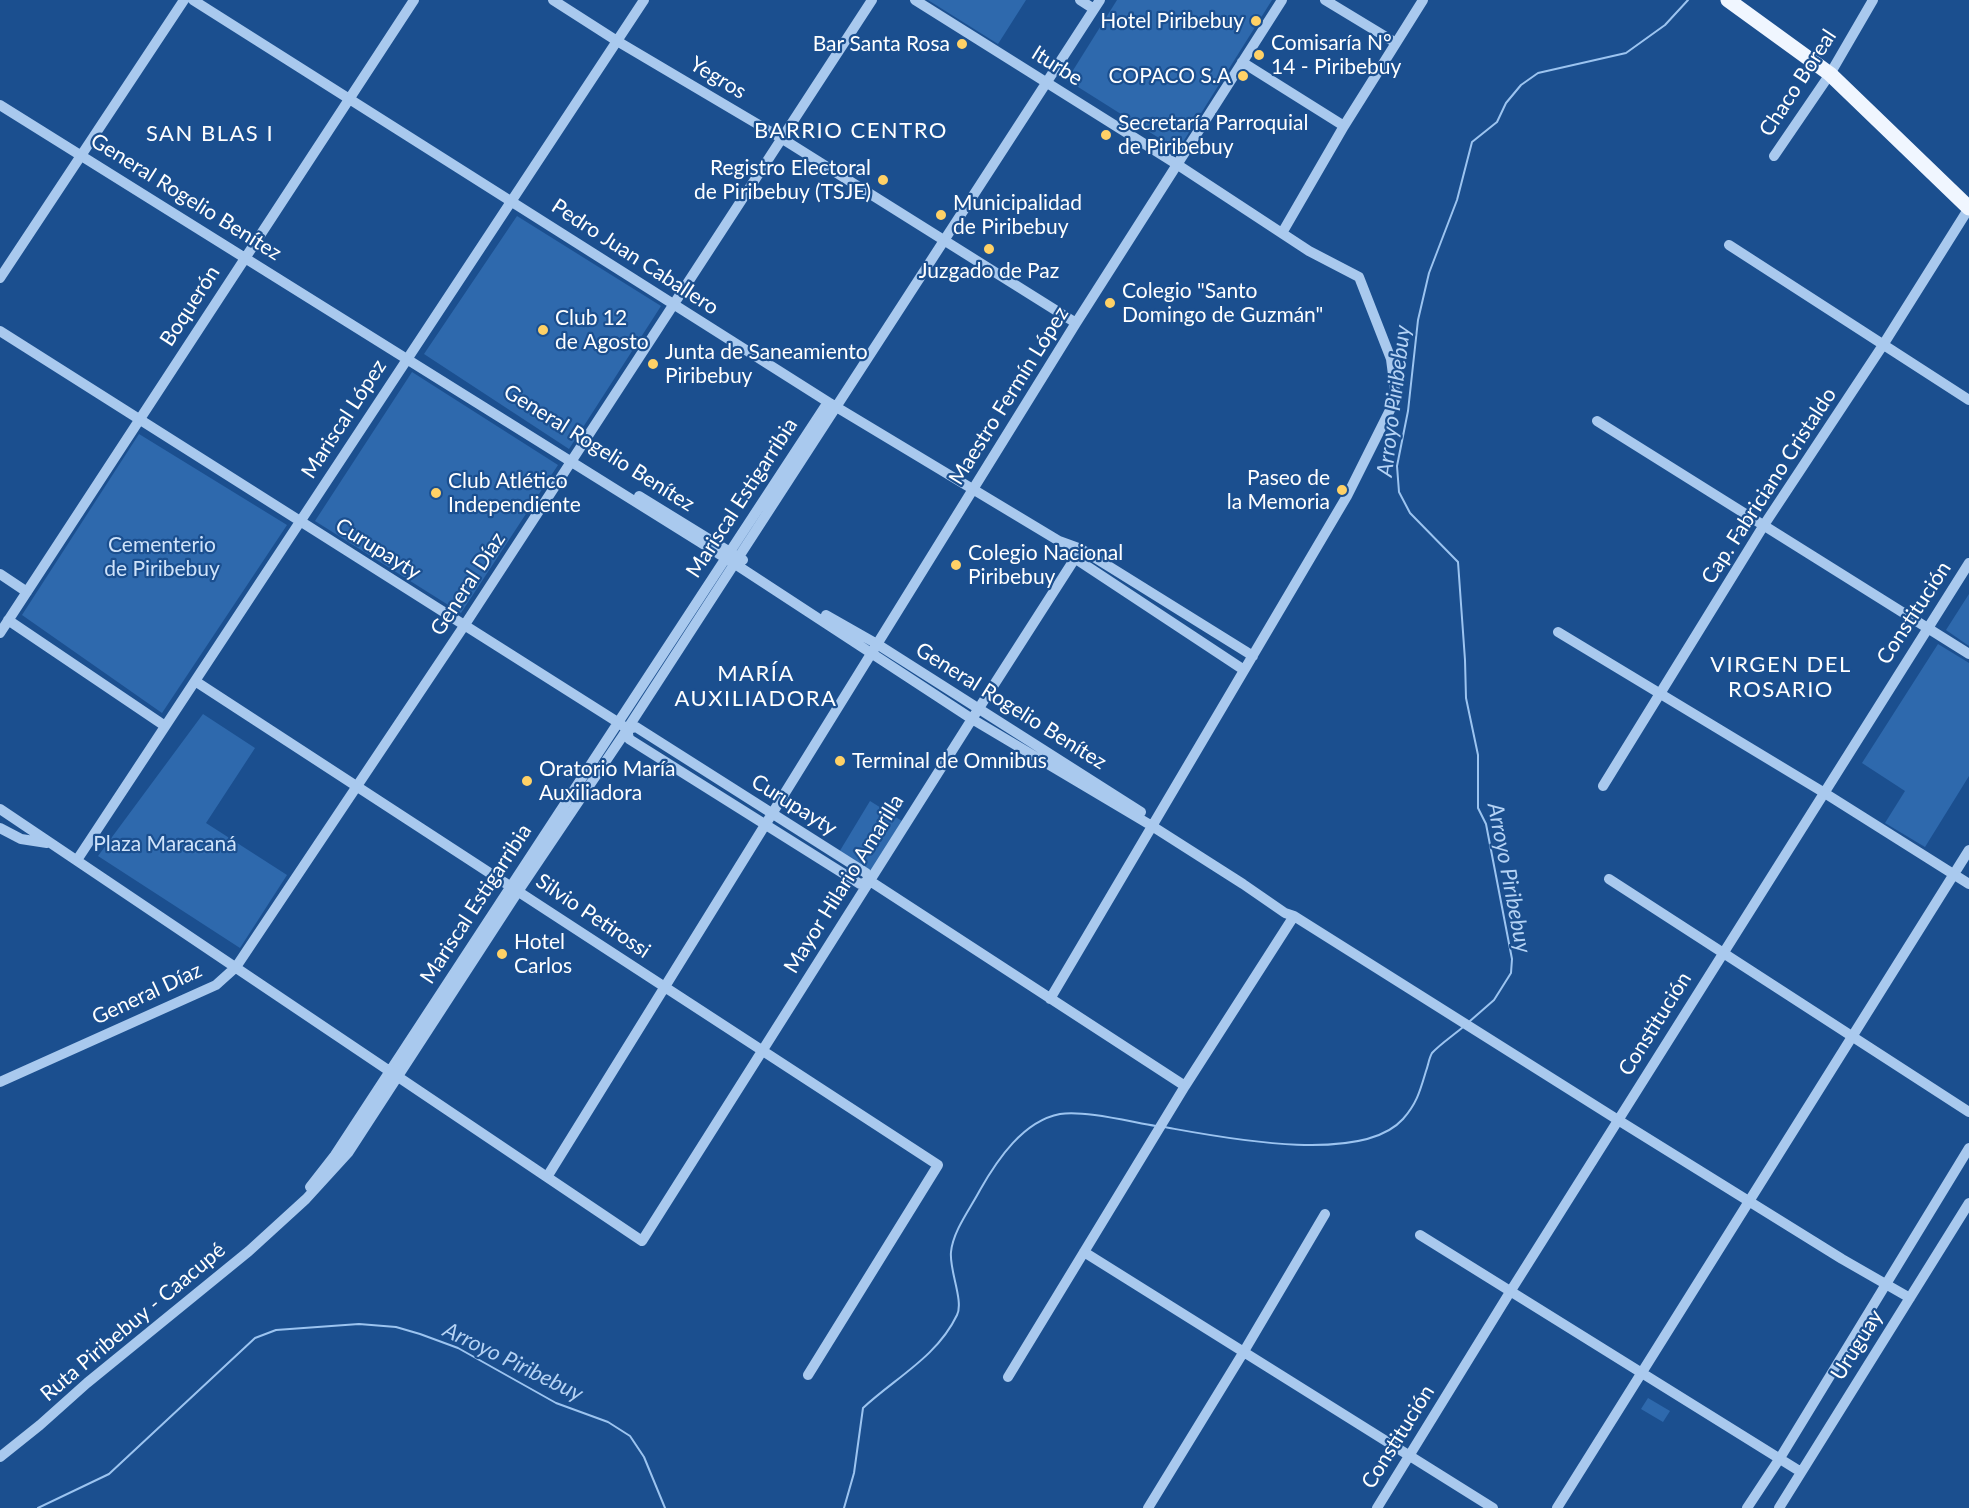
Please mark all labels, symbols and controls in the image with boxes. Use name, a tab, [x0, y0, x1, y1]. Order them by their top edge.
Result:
place label: Hotel Piribebuy	[1100, 8, 1244, 34]
marker: Hotel Piribebuy	[1249, 14, 1263, 28]
street label: Chaco Boreal	[1754, 25, 1842, 141]
place label: Comisaría N° 14 - Piribebuy	[1271, 30, 1401, 80]
place label: Bar Santa Rosa	[813, 31, 950, 57]
marker: Bar Santa Rosa	[955, 37, 969, 51]
street label: Iturbe	[1027, 41, 1087, 91]
marker: Comisaría N° 14 - Piribebuy	[1252, 48, 1266, 62]
street label: Yegros	[685, 51, 751, 105]
place label: COPACO S.A	[1109, 63, 1231, 89]
marker: COPACO S.A	[1236, 69, 1250, 83]
place label: Secretaría Parroquial de Piribebuy	[1118, 110, 1309, 160]
district label: BARRIO CENTRO	[754, 118, 948, 144]
district label: SAN BLAS I	[146, 121, 274, 147]
street label: General Rogelio Benítez	[86, 128, 286, 266]
marker: Secretaría Parroquial de Piribebuy	[1099, 128, 1113, 142]
place label: Registro Electoral de Piribebuy (TSJE)	[694, 155, 871, 205]
marker: Registro Electoral de Piribebuy (TSJE)	[876, 173, 890, 187]
place label: Municipalidad de Piribebuy	[953, 190, 1082, 240]
street label: Pedro Juan Caballero	[547, 194, 723, 320]
marker: Municipalidad de Piribebuy	[934, 208, 948, 222]
marker: Juzgado de Paz	[982, 242, 996, 256]
place label: Juzgado de Paz	[919, 258, 1059, 284]
street label: Boquerón	[155, 261, 225, 351]
place label: Colegio "Santo Domingo de Guzmán"	[1122, 278, 1323, 328]
marker: Colegio "Santo Domingo de Guzmán"	[1103, 296, 1117, 310]
street label: Maestro Fermín López	[944, 302, 1074, 490]
place label: Club 12 de Agosto	[555, 305, 649, 355]
marker: Club 12 de Agosto	[536, 323, 550, 337]
water label: Arroyo Piribebuy	[1372, 324, 1416, 478]
place label: Junta de Saneamiento Piribebuy	[665, 339, 868, 389]
street label: Mariscal López	[296, 355, 392, 483]
marker: Junta de Saneamiento Piribebuy	[646, 357, 660, 371]
street label: General Rogelio Benítez	[499, 379, 699, 517]
street label: Cap. Fabriciano Cristaldo	[1696, 383, 1842, 589]
street label: Mariscal Estigarribia	[681, 414, 803, 582]
place label: Paseo de la Memoria	[1227, 465, 1330, 515]
place label: Club Atlético Independiente	[448, 468, 581, 518]
marker: Paseo de la Memoria	[1335, 483, 1349, 497]
marker: Club Atlético Independiente	[429, 486, 443, 500]
street label: Curupayty	[331, 513, 425, 585]
street label: General Díaz	[425, 528, 511, 640]
park label: Cementerio de Piribebuy	[104, 532, 220, 582]
place label: Colegio Nacional Piribebuy	[968, 540, 1123, 590]
street label: Constitución	[1871, 557, 1957, 669]
marker: Colegio Nacional Piribebuy	[949, 558, 963, 572]
street label: General Rogelio Benítez	[911, 637, 1111, 775]
district label: VIRGEN DEL ROSARIO	[1710, 652, 1852, 704]
district label: MARÍA AUXILIADORA	[674, 661, 838, 712]
place label: Terminal de Omnibus	[852, 748, 1047, 774]
marker: Terminal de Omnibus	[833, 754, 847, 768]
place label: Oratorio María Auxiliadora	[539, 756, 675, 806]
street label: Curupayty	[747, 769, 841, 841]
marker: Oratorio María Auxiliadora	[520, 774, 534, 788]
street label: Mayor Hilario Amarilla	[779, 790, 909, 978]
water label: Arroyo Piribebuy	[1482, 801, 1536, 955]
street label: Mariscal Estigarribia	[415, 820, 537, 988]
park label: Plaza Maracaná	[93, 831, 237, 857]
street label: Silvio Petirossi	[531, 868, 655, 964]
place label: Hotel Carlos	[514, 929, 572, 979]
marker: Hotel Carlos	[495, 947, 509, 961]
street label: General Díaz	[88, 958, 206, 1030]
street label: Constitución	[1613, 968, 1697, 1080]
street label: Ruta Piribebuy - Caacupé	[36, 1237, 230, 1407]
street label: Uruguay	[1826, 1305, 1888, 1385]
water label: Arroyo Piribebuy	[439, 1317, 587, 1407]
street label: Constitución	[1356, 1381, 1440, 1493]

